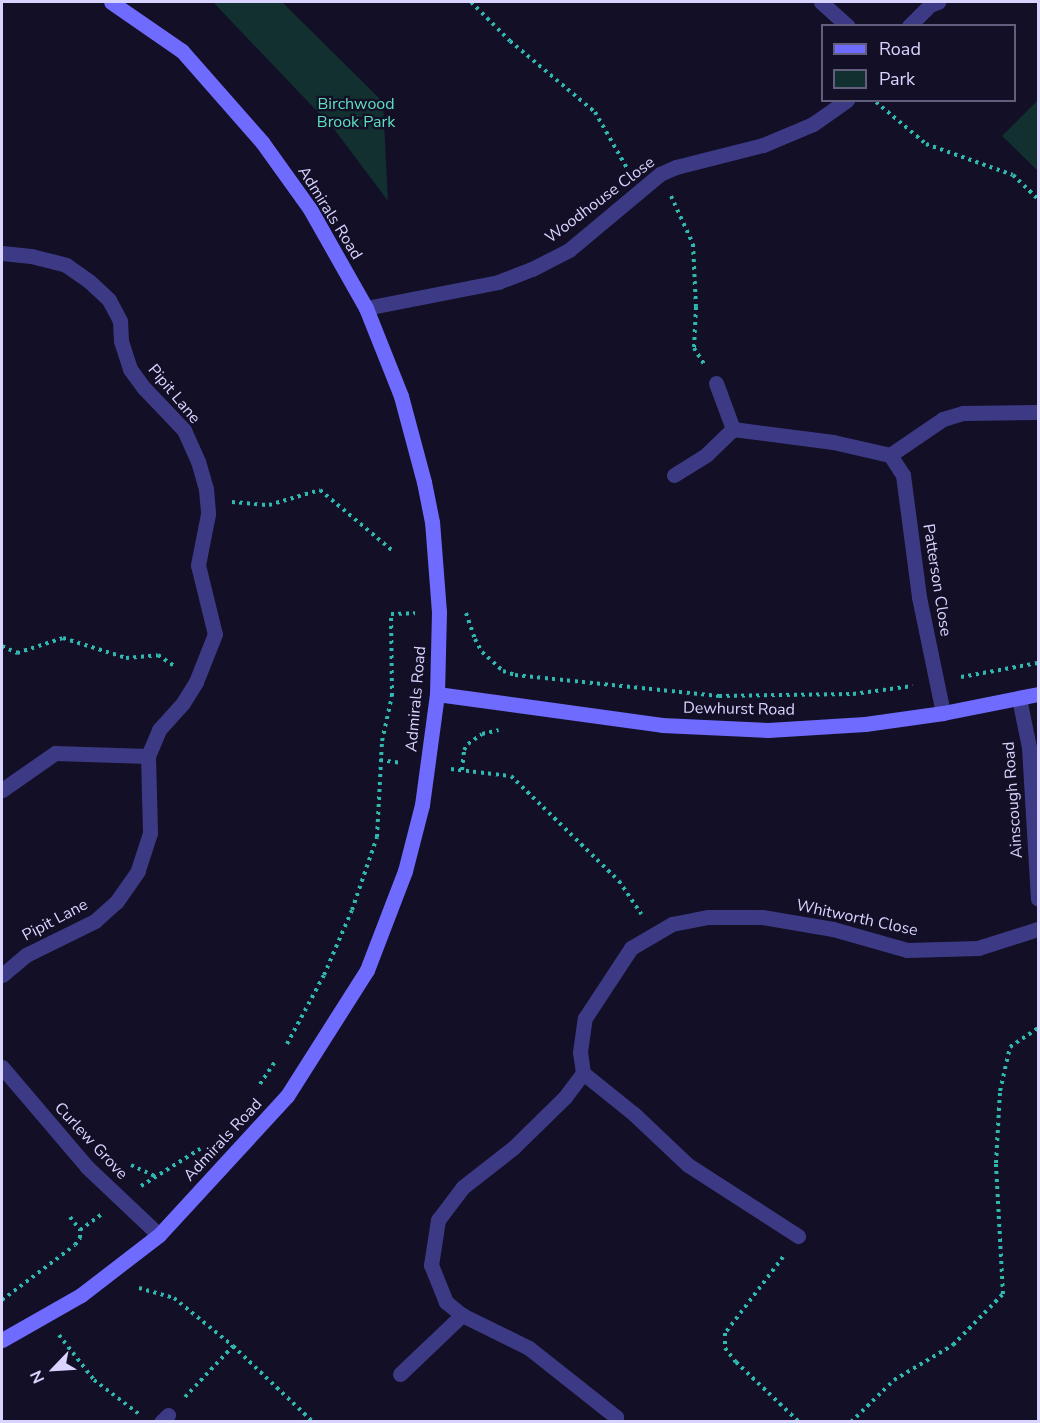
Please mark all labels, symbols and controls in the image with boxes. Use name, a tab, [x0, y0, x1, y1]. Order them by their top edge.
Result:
legend	[821, 24, 1016, 102]
text: Road	[879, 37, 921, 61]
text: Park	[879, 67, 915, 91]
park label: Birchwood Brook Park	[317, 94, 395, 132]
street label: Woodhouse Close	[542, 153, 658, 247]
street label: Admirals Road	[294, 163, 366, 263]
street label: Pipit Lane	[144, 360, 204, 428]
street label: Patterson Close	[919, 522, 955, 638]
street label: Admirals Road	[402, 645, 430, 753]
street label: Dewhurst Road	[683, 698, 795, 720]
street label: Ainscough Road	[999, 741, 1027, 859]
street label: Pipit Lane	[19, 895, 91, 945]
street label: Whitworth Close	[794, 896, 920, 940]
street label: Admirals Road	[180, 1095, 266, 1185]
street label: Curlew Grove	[50, 1098, 132, 1184]
north arrow	[24, 1339, 84, 1399]
text: N	[25, 1367, 50, 1387]

